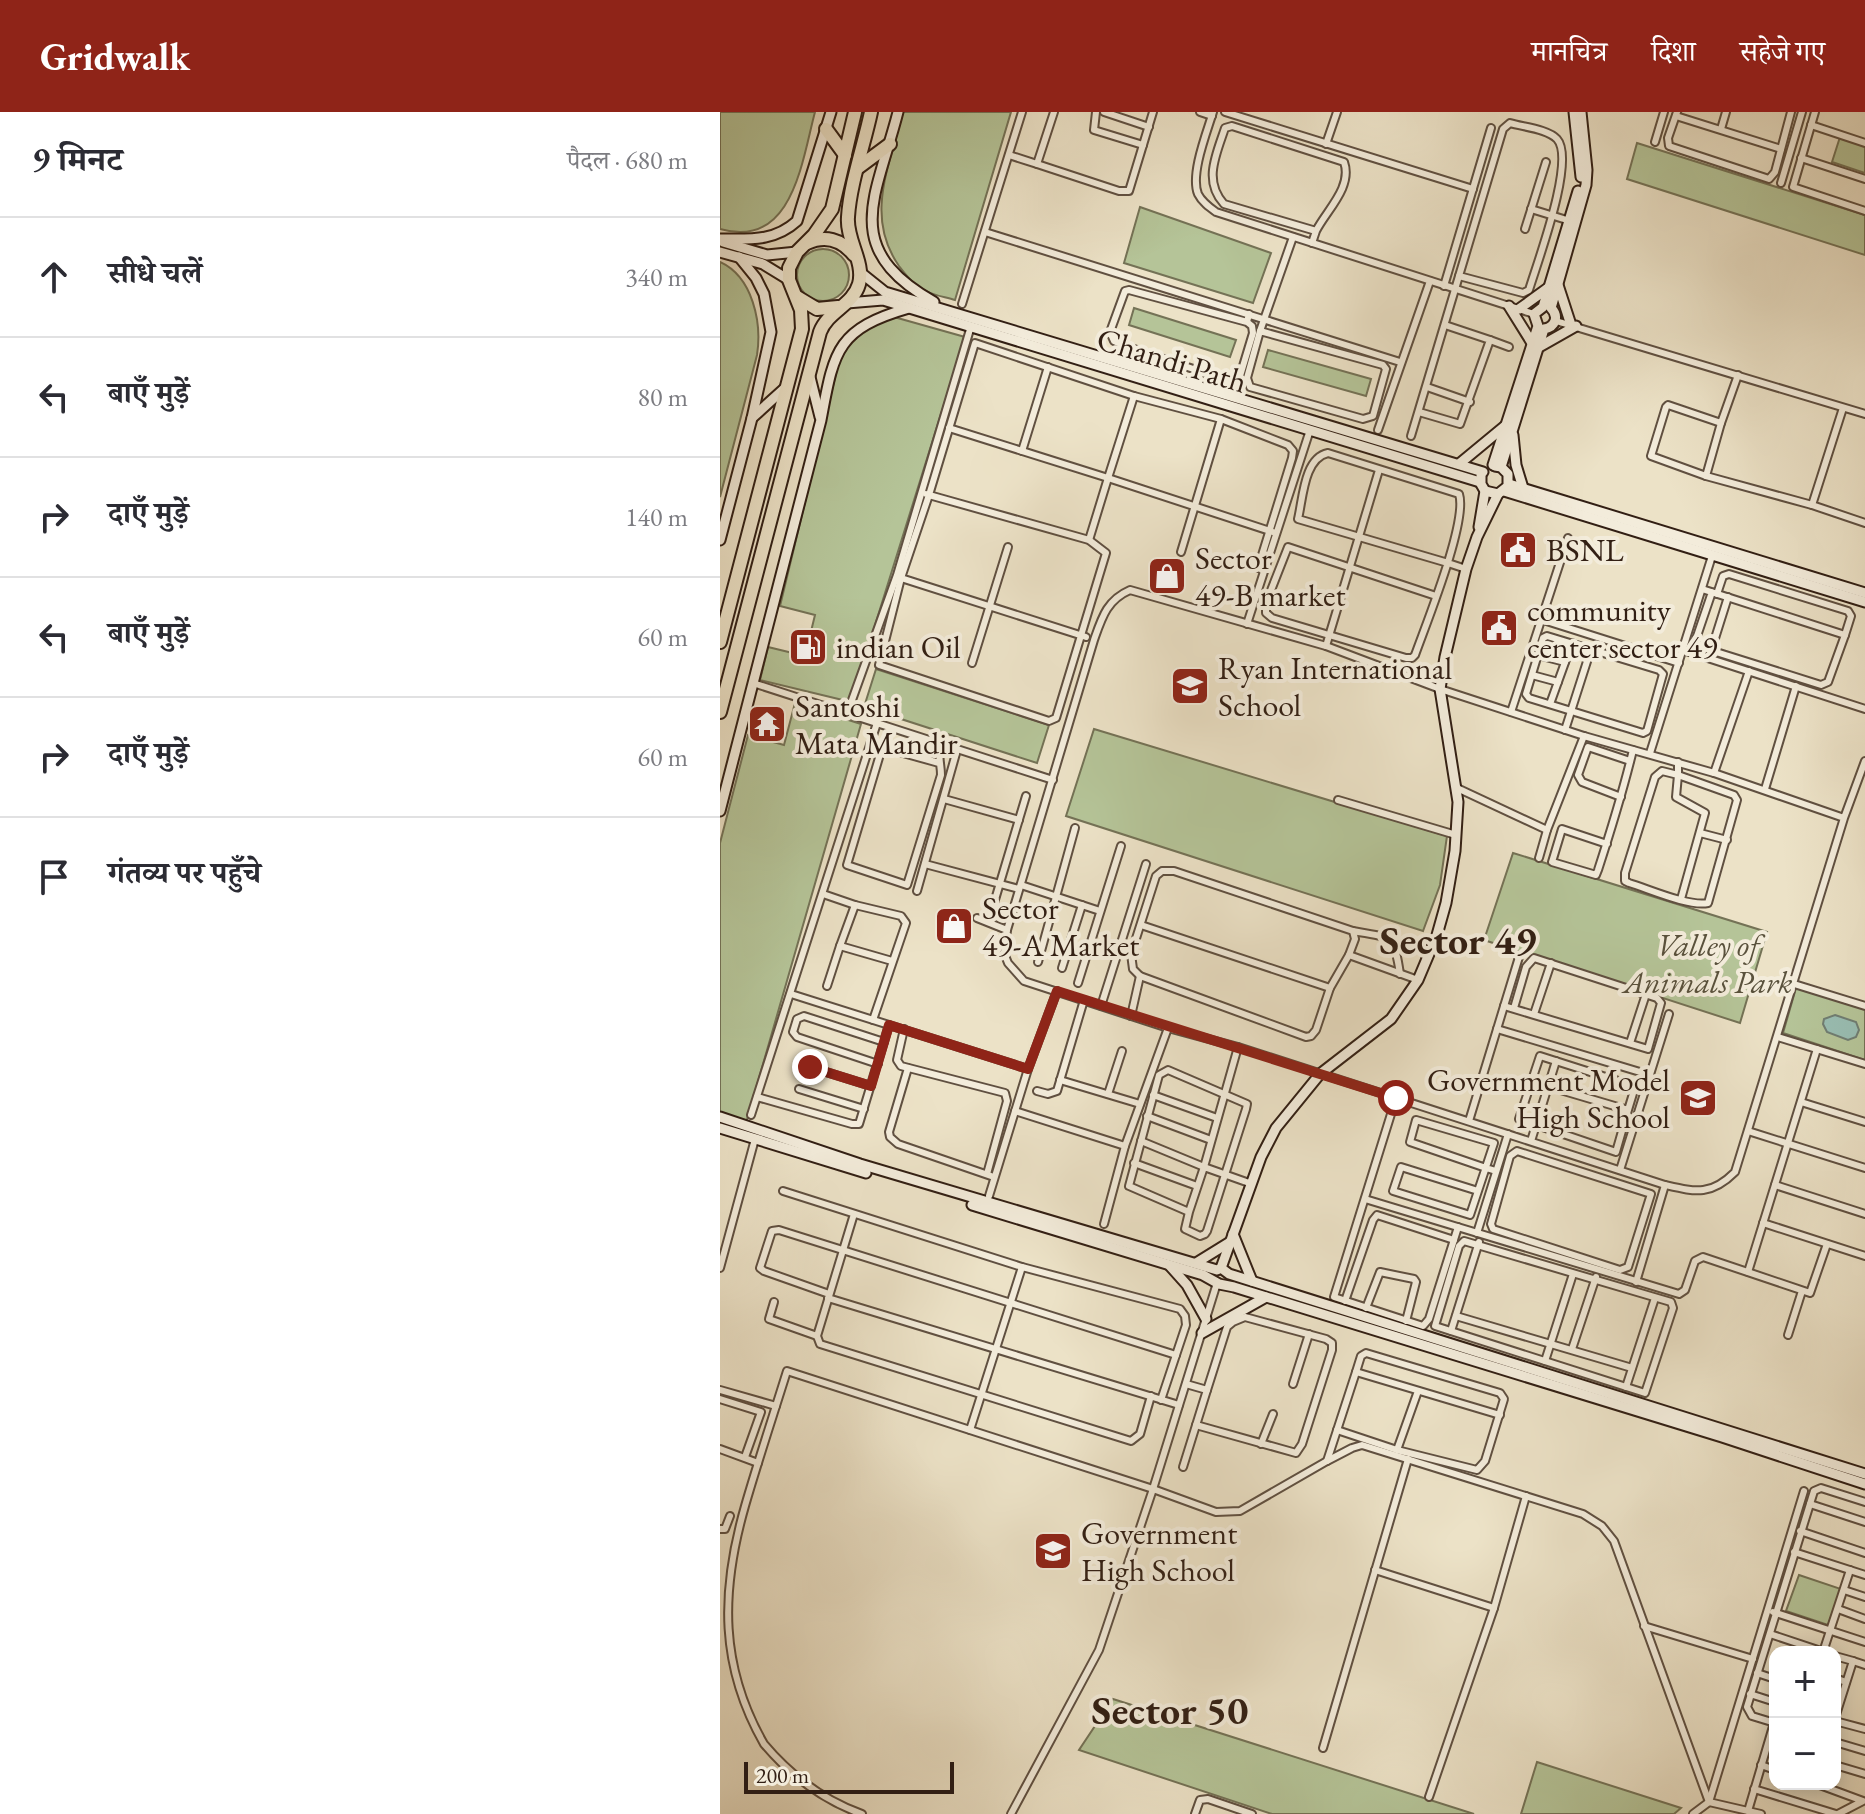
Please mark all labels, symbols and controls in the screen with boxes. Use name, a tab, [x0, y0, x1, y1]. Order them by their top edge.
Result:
text: Gridwalk	[40, 32, 190, 81]
text: मानचित्र	[1531, 33, 1607, 69]
text: दिशा	[1651, 33, 1696, 69]
text: सहेजे गए	[1740, 33, 1825, 69]
text: 9 मिनट	[32, 137, 122, 181]
text: पैदल · 680 m	[567, 143, 688, 177]
text: सीधे चलें	[108, 253, 202, 292]
icon: ahead	[32, 255, 76, 299]
text: 340 m	[625, 260, 688, 294]
street label: Chandi Path	[1092, 317, 1252, 403]
text: बाएँ मुड़ें	[108, 373, 189, 412]
icon: left	[32, 375, 76, 419]
text: 80 m	[638, 380, 688, 414]
text: दाएँ मुड़ें	[108, 493, 189, 532]
icon: right	[32, 495, 76, 539]
text: 140 m	[625, 500, 688, 534]
public building icon: BSNL	[1497, 529, 1539, 571]
place label: BSNL	[1546, 529, 1624, 571]
place label: Sector 49-B market	[1195, 537, 1346, 616]
shop icon: Sector 49-B market	[1146, 555, 1188, 597]
place label: community center sector 49	[1527, 589, 1718, 668]
public building icon: community center sector 49	[1478, 607, 1520, 649]
text: बाएँ मुड़ें	[108, 613, 189, 652]
icon: left	[32, 615, 76, 659]
text: 60 m	[638, 620, 688, 654]
fuel station icon: indian Oil	[787, 626, 829, 668]
place label: indian Oil	[836, 626, 961, 668]
place label: Ryan International School	[1218, 647, 1452, 726]
school or university icon: Ryan International School	[1169, 665, 1211, 707]
place label: Santoshi Mata Mandir	[795, 685, 958, 764]
temple icon: Santoshi Mata Mandir	[746, 703, 788, 745]
text: दाएँ मुड़ें	[108, 733, 189, 772]
icon: right	[32, 735, 76, 779]
text: 60 m	[638, 740, 688, 774]
text: गंतव्य पर पहुँचे	[108, 853, 261, 892]
icon: arrive	[32, 855, 76, 899]
place label: Sector 49-A Market	[982, 887, 1139, 966]
shop icon: Sector 49-A Market	[933, 905, 975, 947]
district label: Sector 49	[1380, 914, 1536, 966]
park label: Valley of Animals Park	[1621, 924, 1793, 1003]
route end	[792, 1049, 828, 1085]
place label: Government Model High School	[1427, 1059, 1670, 1138]
school or university icon: Government Model High School	[1677, 1077, 1719, 1119]
route start	[1378, 1080, 1414, 1116]
place label: Government High School	[1081, 1512, 1237, 1591]
school or university icon: Government High School	[1032, 1530, 1074, 1572]
map controls	[1769, 1646, 1841, 1790]
button: +	[1769, 1646, 1841, 1718]
district label: Sector 50	[1092, 1684, 1248, 1736]
button: −	[1769, 1718, 1841, 1790]
scale bar	[744, 1758, 954, 1794]
text: 200 m	[756, 1761, 809, 1790]

